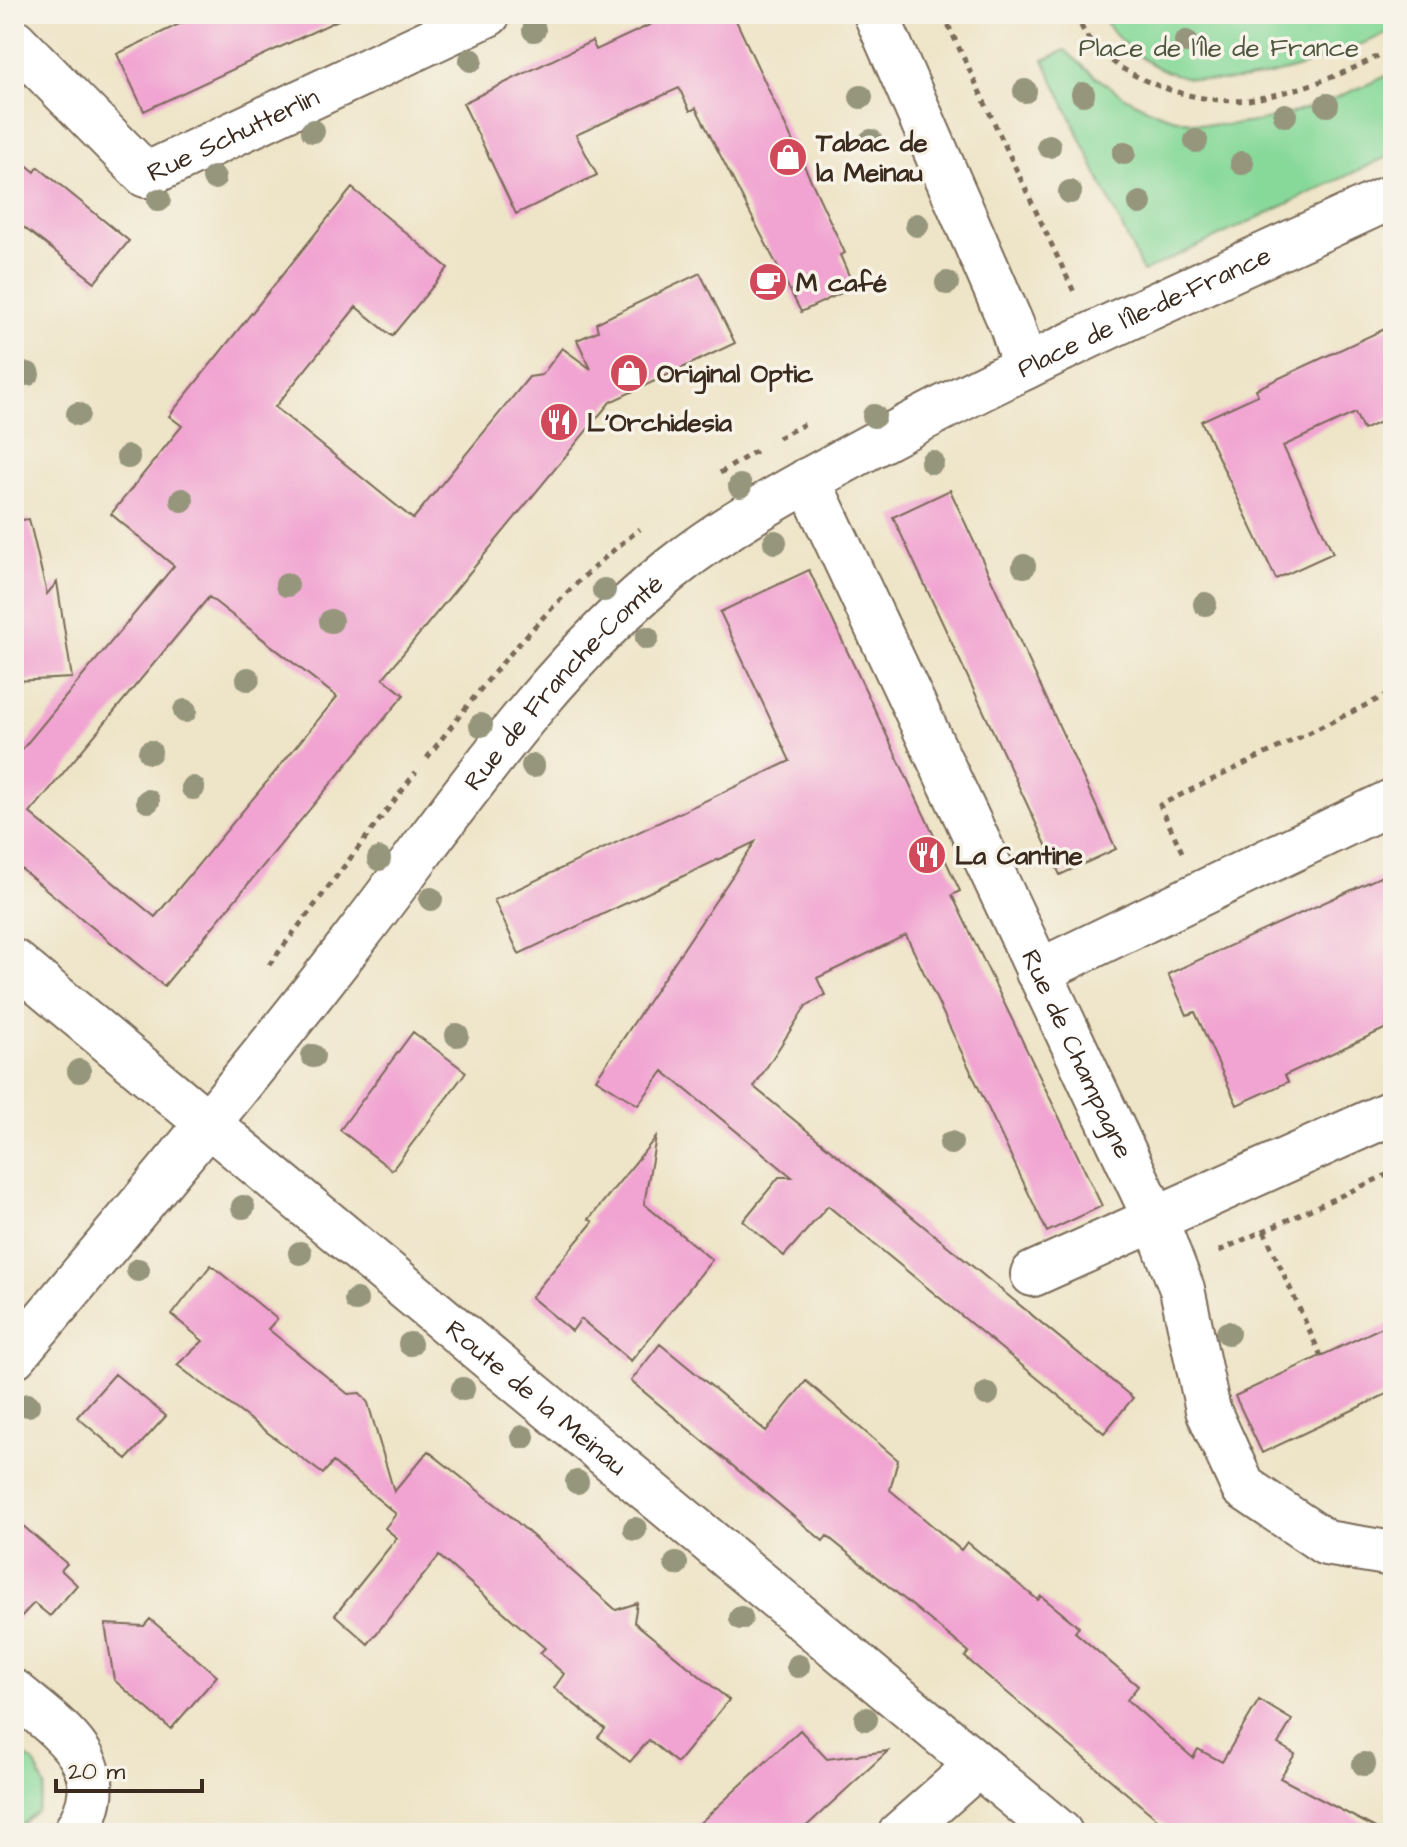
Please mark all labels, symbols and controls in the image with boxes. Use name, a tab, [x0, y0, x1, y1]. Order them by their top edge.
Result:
park label: Place de l'Île de France	[1079, 30, 1359, 66]
street label: Rue Schutterlin	[141, 79, 325, 191]
place label: Tabac de la Meinau	[815, 125, 928, 191]
shop icon: Tabac de la Meinau	[767, 136, 809, 178]
street label: Place de l'Île-de-France	[1011, 237, 1277, 387]
cafe icon: M café	[747, 261, 789, 303]
place label: M café	[796, 265, 887, 301]
shop icon: Original Optic	[608, 352, 650, 394]
place label: Original Optic	[657, 356, 814, 395]
restaurant icon: L'Orchidesia	[538, 401, 580, 443]
place label: L'Orchidesia	[587, 405, 733, 441]
street label: Rue de Franche-Comté	[456, 566, 671, 798]
restaurant icon: La Cantine	[906, 834, 948, 876]
place label: La Cantine	[955, 838, 1083, 874]
street label: Rue de Champagne	[1012, 944, 1141, 1165]
street label: Route de la Meinau	[438, 1312, 634, 1484]
scale bar	[56, 1743, 202, 1793]
text: 20 m	[68, 1755, 125, 1789]

